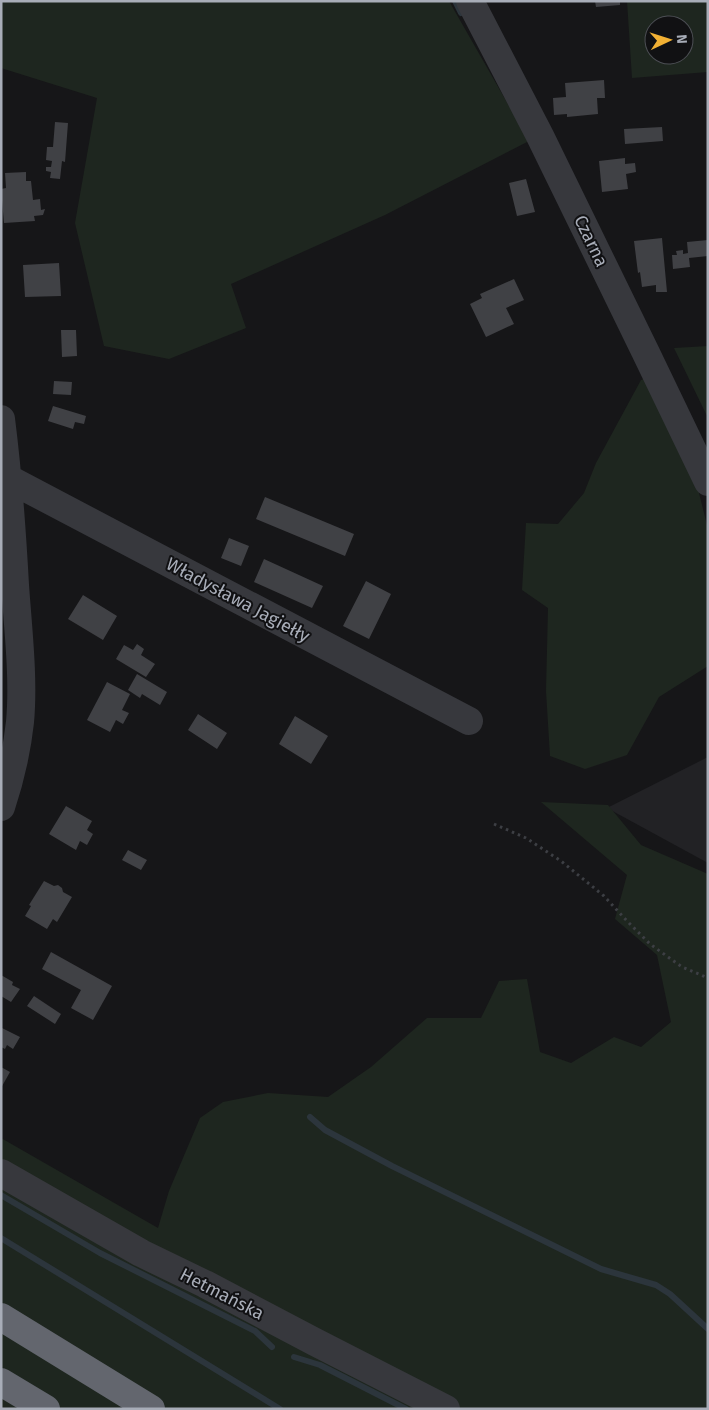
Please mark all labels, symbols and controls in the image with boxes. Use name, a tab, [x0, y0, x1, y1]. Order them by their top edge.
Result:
north arrow	[644, 15, 694, 65]
text: N	[673, 34, 690, 44]
street label: Czarna	[569, 212, 613, 270]
street label: Władysława Jagiełły	[162, 553, 314, 647]
street label: Hetmańska	[176, 1263, 268, 1325]

